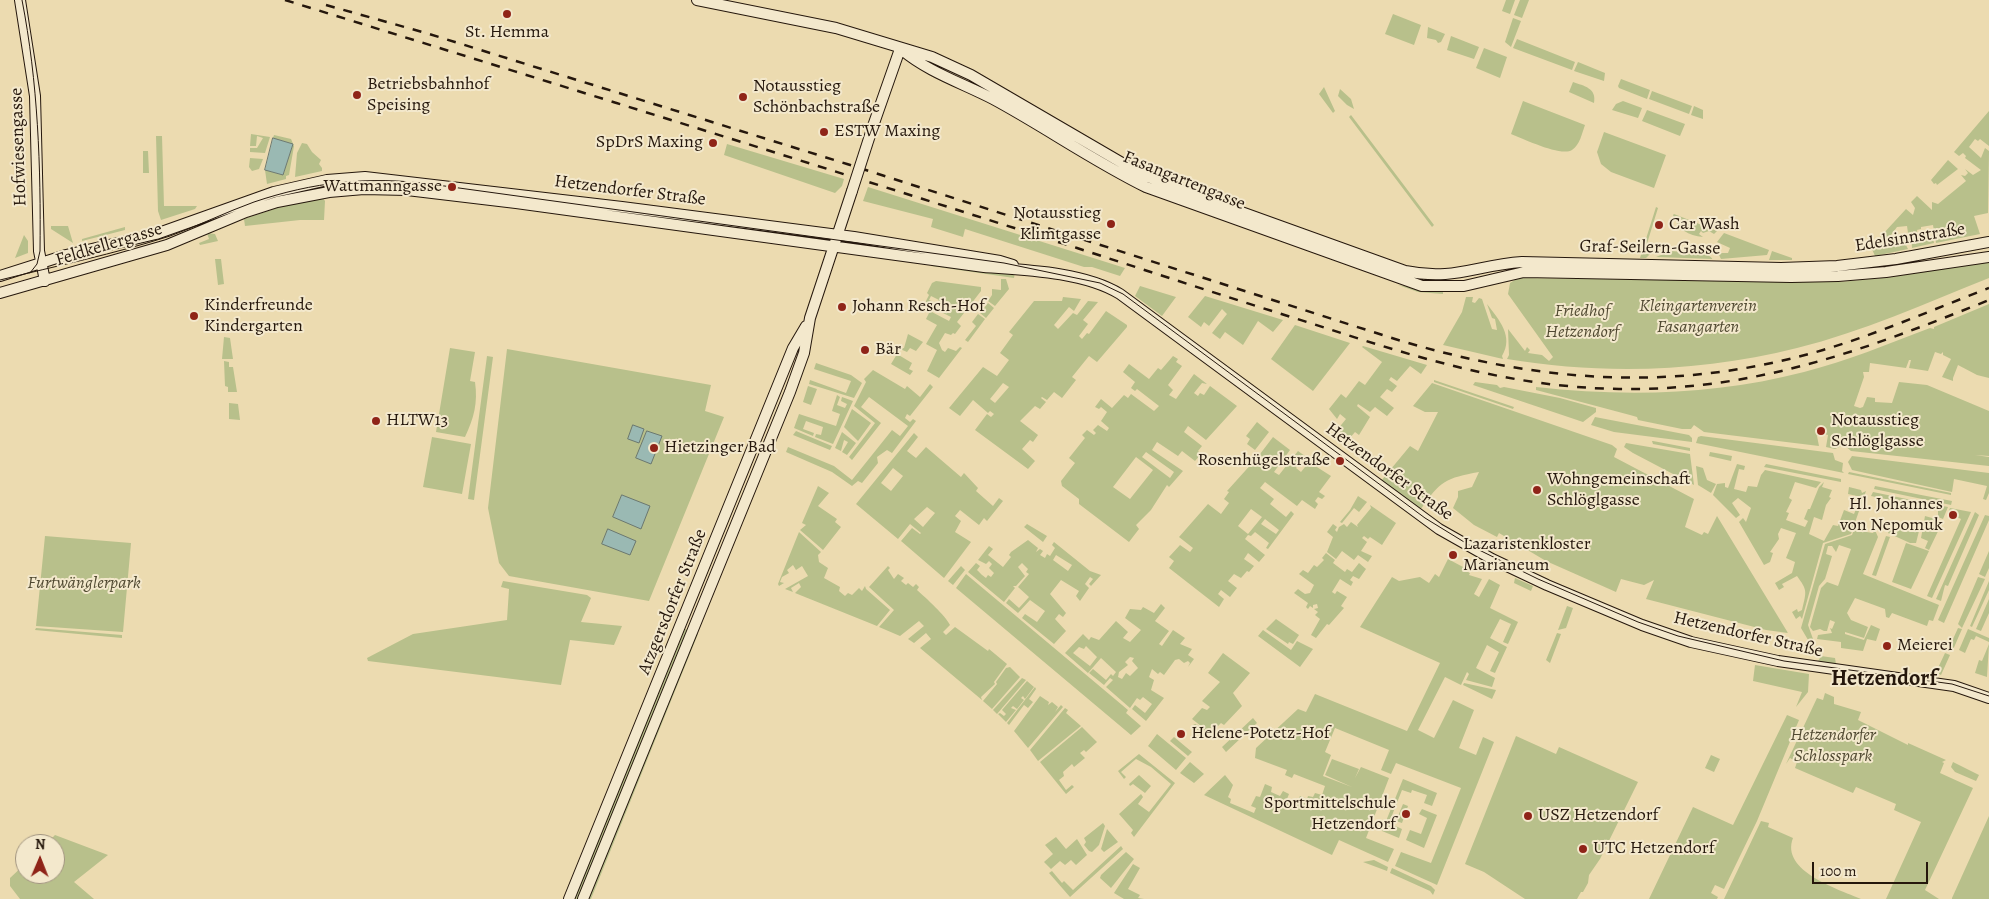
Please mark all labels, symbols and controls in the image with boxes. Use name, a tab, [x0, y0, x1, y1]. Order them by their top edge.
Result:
marker: St. Hemma	[501, 8, 513, 20]
place label: St. Hemma	[465, 22, 549, 44]
place label: Betriebsbahnhof Speising	[367, 74, 490, 116]
place label: Notausstieg Schönbachstraße	[753, 76, 880, 118]
street label: Hofwiesengasse	[6, 87, 32, 207]
marker: Betriebsbahnhof Speising	[351, 89, 363, 101]
marker: Notausstieg Schönbachstraße	[737, 91, 749, 103]
place label: ESTW Maxing	[834, 121, 940, 143]
marker: ESTW Maxing	[818, 126, 830, 138]
place label: SpDrS Maxing	[596, 132, 703, 154]
marker: SpDrS Maxing	[707, 137, 719, 149]
street label: Fasangartengasse	[1120, 147, 1248, 215]
street label: Hetzendorfer Straße	[553, 171, 707, 211]
place label: Wattmanngasse	[324, 176, 442, 198]
marker: Wattmanngasse	[446, 181, 458, 193]
place label: Notausstieg Klimtgasse	[1013, 203, 1101, 245]
place label: Car Wash	[1669, 214, 1740, 236]
street label: Feldkellergasse	[53, 218, 165, 272]
marker: Notausstieg Klimtgasse	[1105, 218, 1117, 230]
marker: Car Wash	[1653, 219, 1665, 231]
street label: Edelsinnstraße	[1853, 219, 1967, 257]
street label: Graf-Seilern-Gasse	[1579, 236, 1721, 260]
place label: Kinderfreunde Kindergarten	[204, 295, 313, 338]
place label: Johann Resch-Hof	[852, 296, 985, 318]
park label: Kleingartenverein Fasangarten	[1639, 296, 1757, 338]
marker: Johann Resch-Hof	[836, 301, 848, 313]
park label: Friedhof Hetzendorf	[1545, 301, 1619, 344]
marker: Kinderfreunde Kindergarten	[188, 310, 200, 322]
place label: Bär	[875, 339, 901, 361]
marker: Bär	[859, 344, 871, 356]
place label: HLTW13	[386, 410, 448, 432]
place label: Notausstieg Schlöglgasse	[1831, 410, 1924, 452]
marker: HLTW13	[370, 415, 382, 427]
street label: Hetzendorfer Straße	[1321, 418, 1457, 526]
marker: Notausstieg Schlöglgasse	[1815, 425, 1827, 437]
place label: Hietzinger Bad	[664, 437, 776, 459]
marker: Hietzinger Bad	[648, 442, 660, 454]
place label: Rosenhügelstraße	[1198, 450, 1330, 472]
marker: Rosenhügelstraße	[1334, 455, 1346, 467]
place label: Wohngemeinschaft Schlöglgasse	[1547, 469, 1690, 512]
marker: Wohngemeinschaft Schlöglgasse	[1531, 484, 1543, 496]
place label: Hl. Johannes von Nepomuk	[1840, 494, 1943, 536]
marker: Hl. Johannes von Nepomuk	[1947, 509, 1959, 521]
street label: Atzgersdorfer Straße	[634, 526, 712, 678]
place label: Lazaristenkloster Marianeum	[1463, 534, 1591, 576]
marker: Lazaristenkloster Marianeum	[1447, 549, 1459, 561]
park label: Furtwänglerpark	[27, 573, 141, 595]
street label: Hetzendorfer Straße	[1671, 607, 1825, 663]
place label: Meierei	[1897, 635, 1953, 657]
marker: Meierei	[1881, 640, 1893, 652]
district label: Hetzendorf	[1831, 667, 1937, 693]
place label: Helene-Potetz-Hof	[1191, 723, 1330, 745]
park label: Hetzendorfer Schlosspark	[1790, 725, 1876, 768]
marker: Helene-Potetz-Hof	[1175, 728, 1187, 740]
place label: Sportmittelschule Hetzendorf	[1264, 793, 1396, 836]
place label: USZ Hetzendorf	[1538, 805, 1658, 827]
marker: Sportmittelschule Hetzendorf	[1400, 808, 1412, 820]
marker: USZ Hetzendorf	[1522, 810, 1534, 822]
north arrow	[15, 834, 65, 884]
text: N	[35, 835, 46, 854]
place label: UTC Hetzendorf	[1593, 838, 1715, 860]
marker: UTC Hetzendorf	[1577, 843, 1589, 855]
scale bar	[1814, 852, 1930, 884]
text: 100 m	[1820, 861, 1857, 881]

